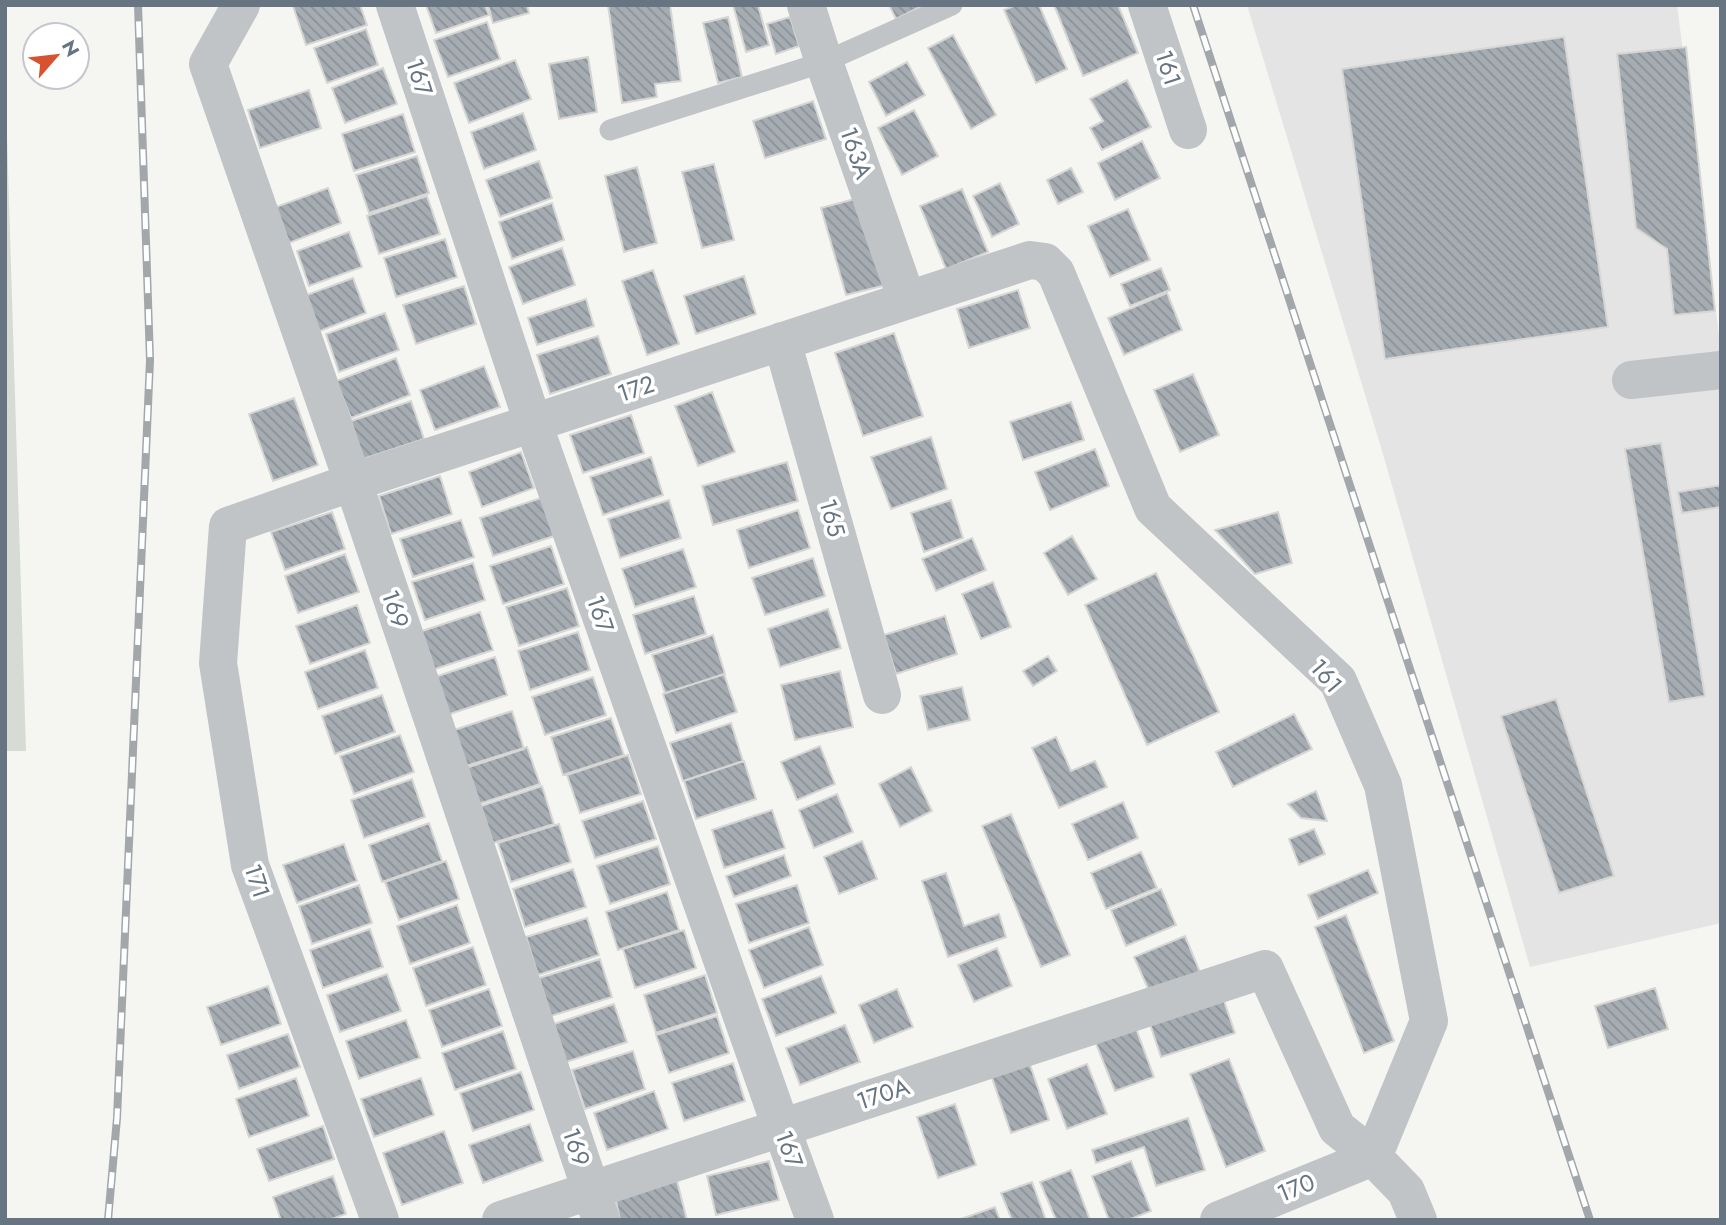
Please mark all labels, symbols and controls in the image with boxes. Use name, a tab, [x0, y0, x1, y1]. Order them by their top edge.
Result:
north arrow	[21, 21, 91, 91]
text: N	[55, 35, 86, 61]
street label: 161	[1146, 46, 1191, 90]
street label: 167	[397, 54, 442, 100]
street label: 163A	[831, 122, 882, 184]
street label: 172	[613, 366, 659, 411]
street label: 165	[810, 495, 855, 541]
street label: 169	[373, 585, 418, 633]
street label: 167	[578, 591, 623, 638]
street label: 161	[1302, 651, 1351, 701]
street label: 171	[236, 859, 279, 903]
street label: 170A	[852, 1069, 914, 1118]
street label: 169	[554, 1123, 599, 1171]
street label: 167	[767, 1125, 812, 1173]
street label: 170	[1272, 1164, 1320, 1211]

